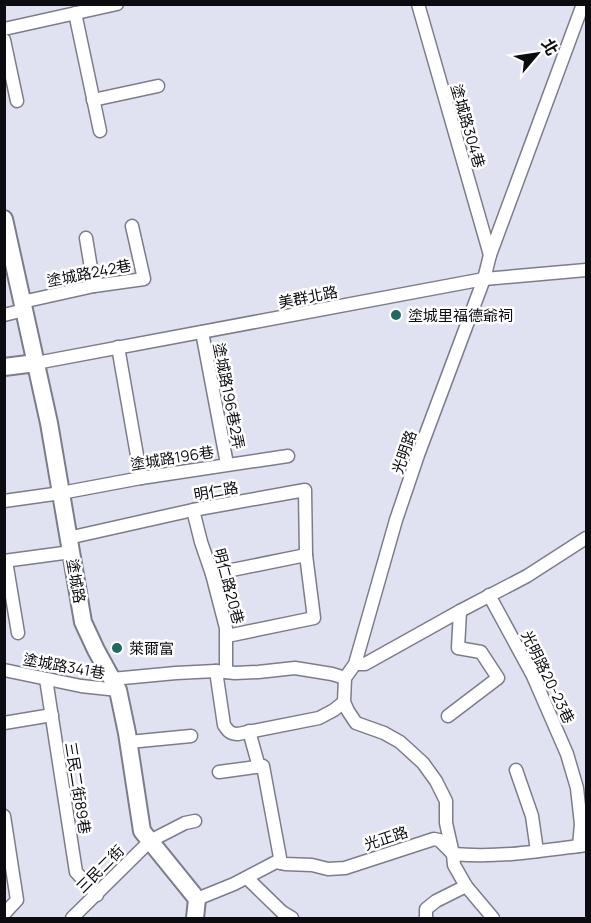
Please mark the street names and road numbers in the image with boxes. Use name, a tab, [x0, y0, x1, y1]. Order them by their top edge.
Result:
street label: 塗城路304巷	[446, 82, 490, 170]
street label: 塗城路242巷	[45, 255, 133, 291]
street label: 美群北路	[277, 281, 339, 313]
street label: 塗城路196巷2弄	[208, 341, 250, 451]
street label: 光明路	[387, 427, 421, 477]
street label: 塗城路196巷	[129, 441, 215, 475]
street label: 明仁路	[192, 477, 240, 505]
street label: 明仁路20巷	[209, 546, 249, 626]
street label: 塗城路	[62, 557, 90, 605]
street label: 光明路20-23巷	[516, 627, 580, 727]
street label: 塗城路341巷	[21, 648, 107, 684]
street label: 三民二街89巷	[60, 740, 96, 836]
street label: 光正路	[361, 821, 411, 855]
street label: 三民二街	[71, 840, 129, 898]

